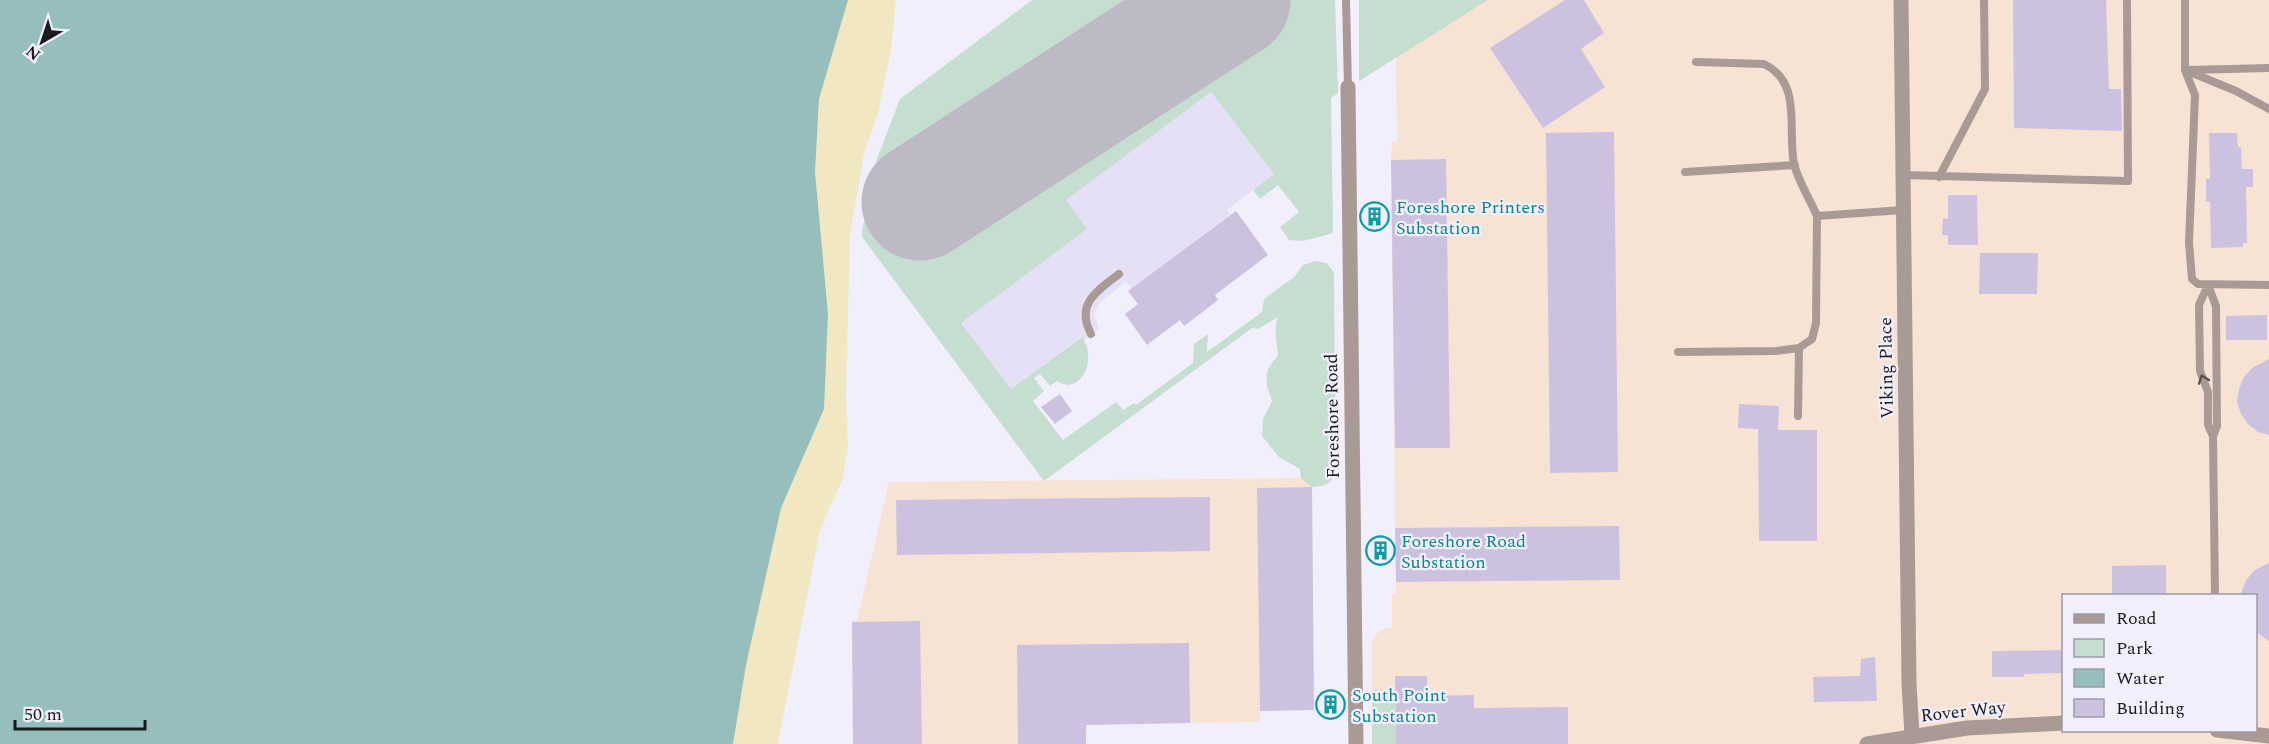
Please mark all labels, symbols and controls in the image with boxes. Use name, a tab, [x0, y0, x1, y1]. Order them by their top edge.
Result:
north arrow	[12, 12, 72, 72]
text: N	[21, 39, 46, 66]
place label: Foreshore Printers Substation	[1396, 194, 1545, 242]
building icon: Foreshore Printers Substation	[1359, 201, 1391, 233]
street label: Viking Place	[1872, 317, 1901, 419]
street label: Foreshore Road	[1318, 353, 1347, 479]
one-way arrow	[2198, 374, 2210, 385]
place label: Foreshore Road Substation	[1401, 528, 1526, 576]
building icon: Foreshore Road Substation	[1364, 535, 1396, 567]
legend	[2062, 594, 2257, 732]
text: Road	[2116, 605, 2157, 632]
text: Park	[2116, 635, 2153, 662]
text: Water	[2116, 665, 2164, 692]
place label: South Point Substation	[1352, 682, 1446, 730]
building icon: South Point Substation	[1315, 689, 1347, 721]
scale bar	[15, 693, 146, 731]
street label: Rover Way	[1919, 693, 2008, 729]
text: Building	[2116, 695, 2185, 722]
text: 50 m	[24, 701, 62, 728]

